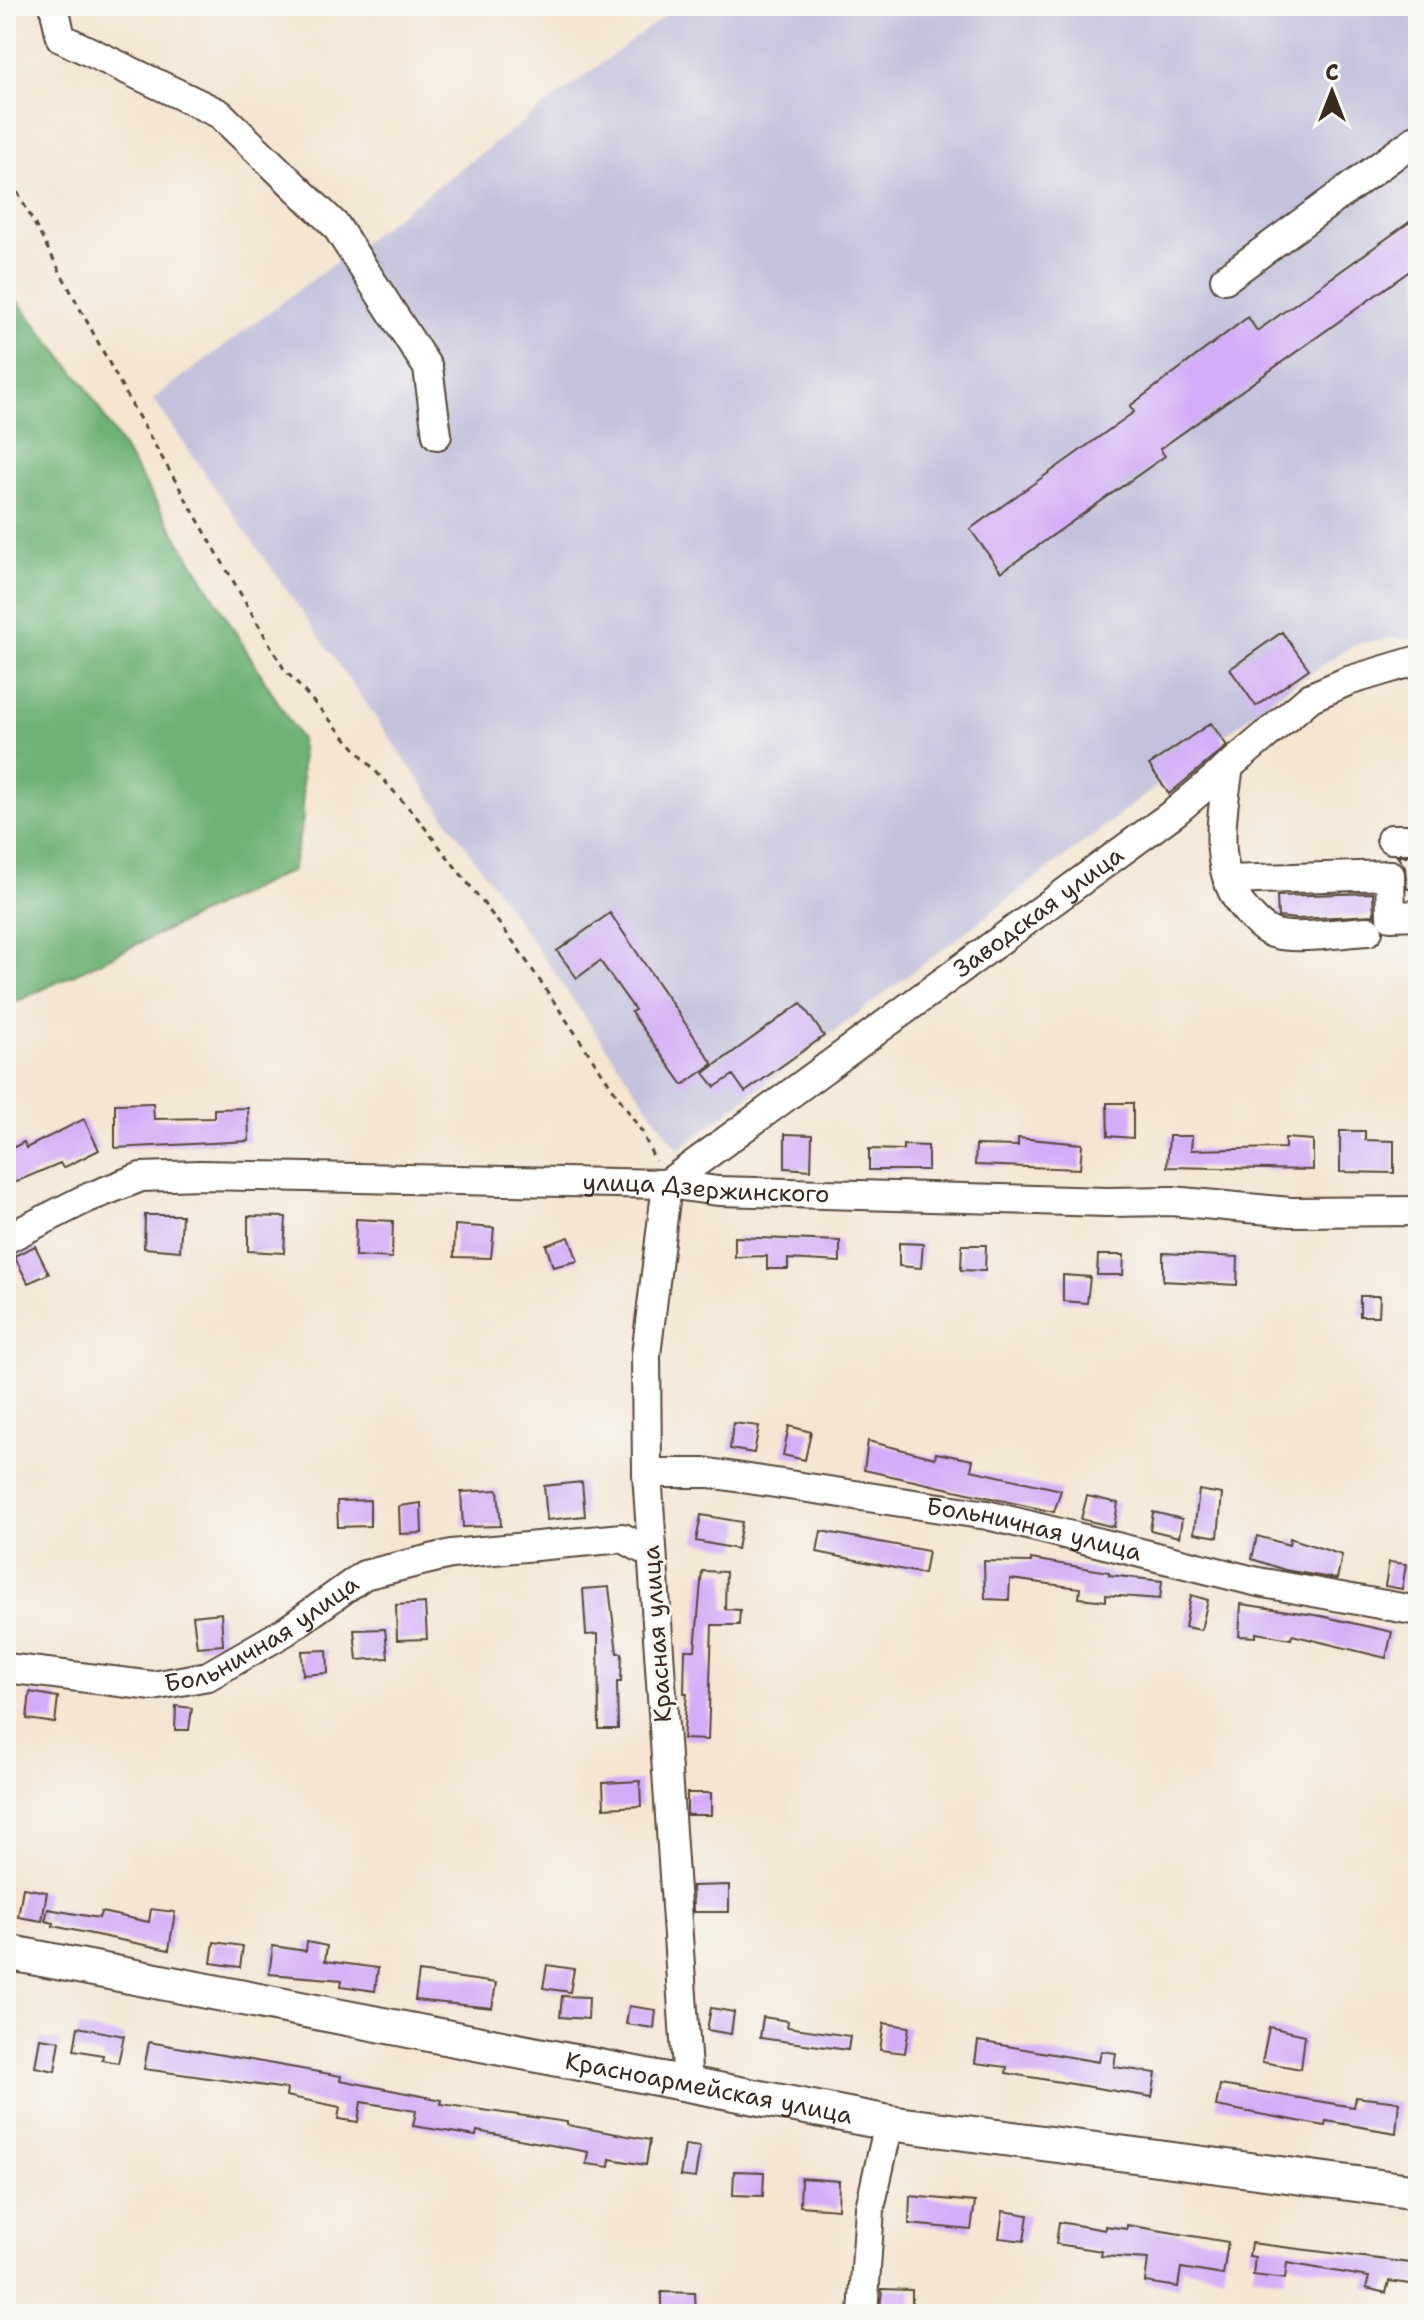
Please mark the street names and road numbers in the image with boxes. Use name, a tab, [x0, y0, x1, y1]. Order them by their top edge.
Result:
street label: Заводская улица	[947, 839, 1130, 985]
street label: улица Дзержинского	[582, 1166, 830, 1210]
street label: Больничная улица	[924, 1490, 1145, 1569]
street label: Красная улица	[635, 1544, 679, 1724]
street label: Больничная улица	[162, 1568, 365, 1700]
street label: Красноармейская улица	[563, 2045, 855, 2132]

